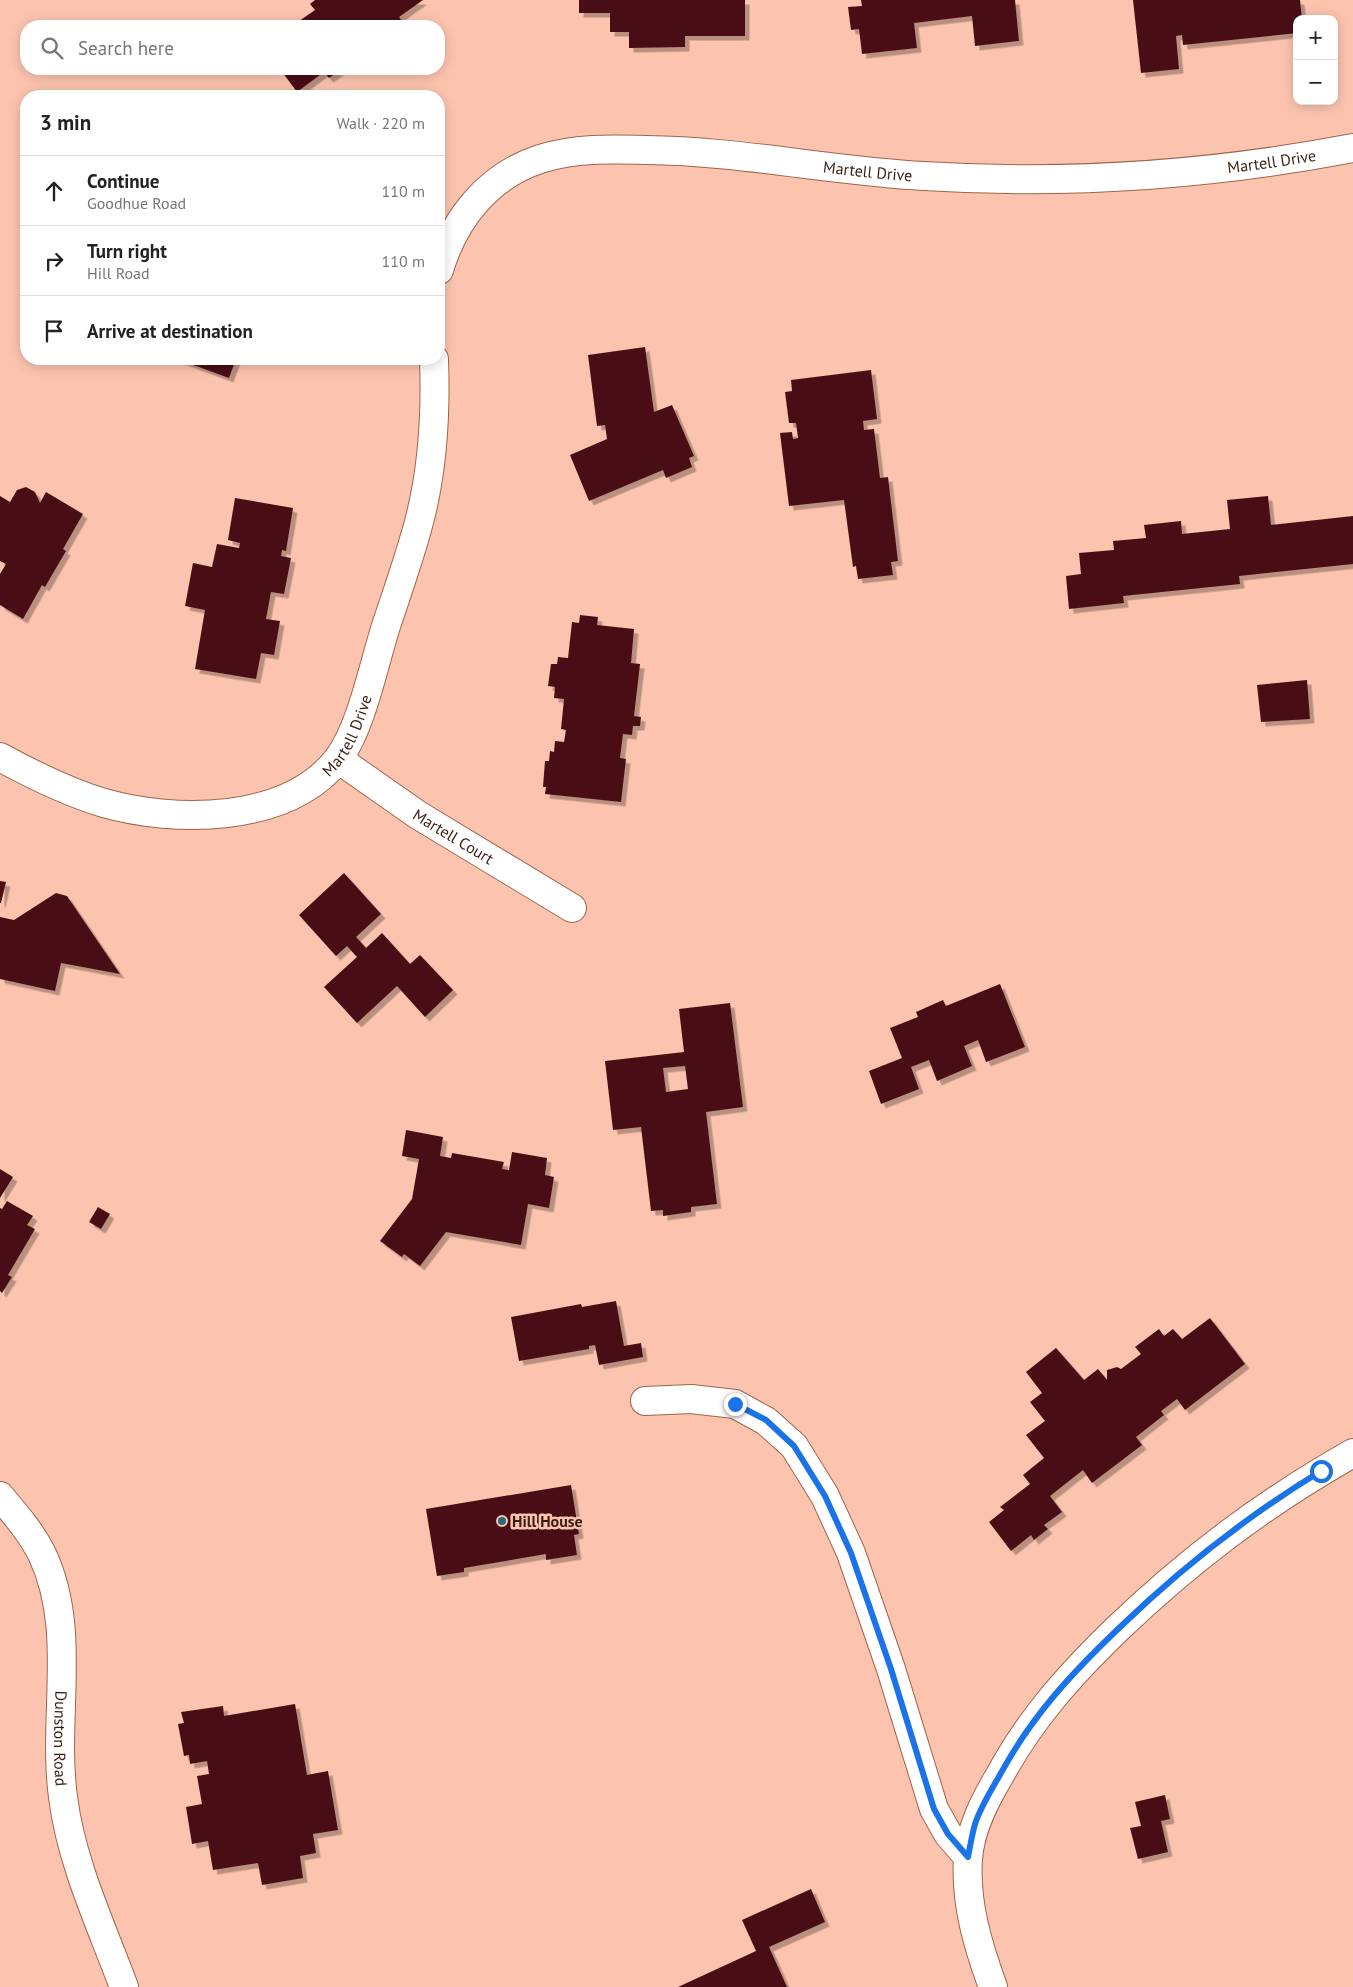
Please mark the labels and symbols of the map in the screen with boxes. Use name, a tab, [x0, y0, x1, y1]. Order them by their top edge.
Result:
street label: Martell Drive	[1226, 145, 1318, 177]
street label: Martell Drive	[822, 156, 913, 185]
street label: Martell Drive	[318, 692, 376, 780]
street label: Martell Court	[409, 804, 498, 869]
route end	[724, 1393, 747, 1416]
route start	[1310, 1460, 1333, 1483]
place label: Hill House	[512, 1511, 583, 1531]
marker: Hill House	[496, 1515, 508, 1527]
street label: Dunston Road	[50, 1690, 72, 1787]

